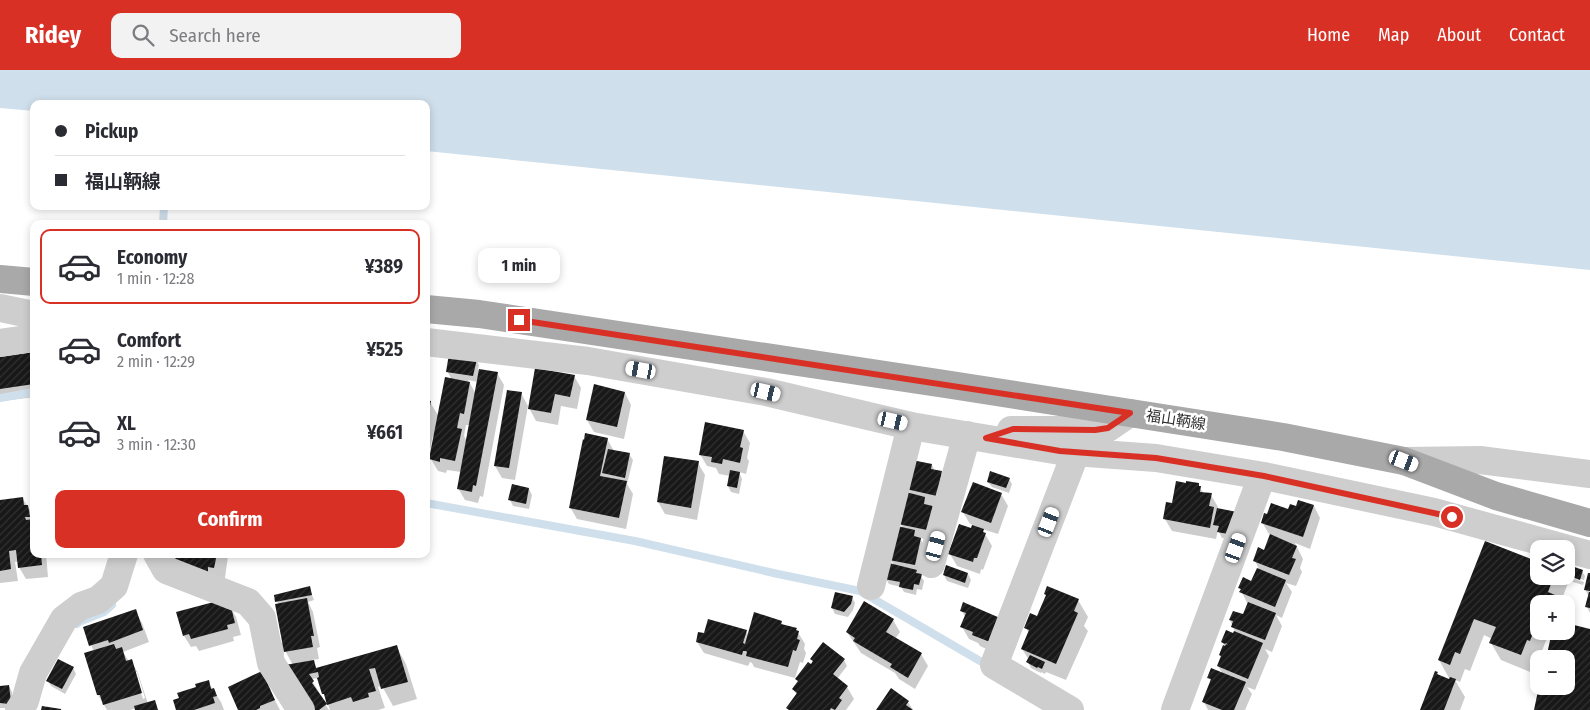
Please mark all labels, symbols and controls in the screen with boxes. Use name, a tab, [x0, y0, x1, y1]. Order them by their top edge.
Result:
search box	[111, 13, 461, 58]
text: Ridey	[25, 21, 81, 49]
icon: search	[129, 21, 157, 49]
text: Search here	[169, 24, 261, 47]
text: Home	[1307, 24, 1350, 46]
text: Map	[1378, 24, 1409, 46]
text: About	[1437, 24, 1481, 46]
text: Contact	[1509, 24, 1565, 46]
text: Pickup	[85, 120, 138, 143]
text: 福山鞆線	[85, 170, 161, 193]
icon: car	[57, 244, 102, 289]
text: Economy	[117, 246, 187, 269]
callout: 1 min	[478, 248, 560, 282]
text: ¥389	[365, 255, 403, 278]
text: 1 min	[502, 256, 536, 275]
text: 1 min · 12:28	[117, 269, 194, 288]
route end	[508, 309, 530, 331]
icon: car	[57, 327, 102, 372]
text: Comfort	[117, 329, 181, 352]
text: ¥525	[366, 338, 403, 361]
text: 2 min · 12:29	[117, 352, 195, 371]
car	[624, 360, 657, 380]
car	[749, 381, 782, 403]
street label: 福山鞆線	[1145, 406, 1207, 434]
icon: car	[57, 410, 102, 455]
car	[876, 410, 909, 432]
text: XL	[117, 412, 136, 435]
text: ¥661	[367, 421, 403, 444]
text: 3 min · 12:30	[117, 435, 196, 454]
car	[1387, 449, 1420, 473]
button: Confirm	[55, 490, 405, 548]
car	[1036, 505, 1061, 539]
route start	[1441, 506, 1463, 528]
car	[924, 530, 947, 562]
car	[1223, 531, 1248, 565]
map controls	[1530, 540, 1575, 695]
button: layers	[1530, 540, 1575, 585]
button: +	[1530, 595, 1575, 640]
button: −	[1530, 650, 1575, 695]

